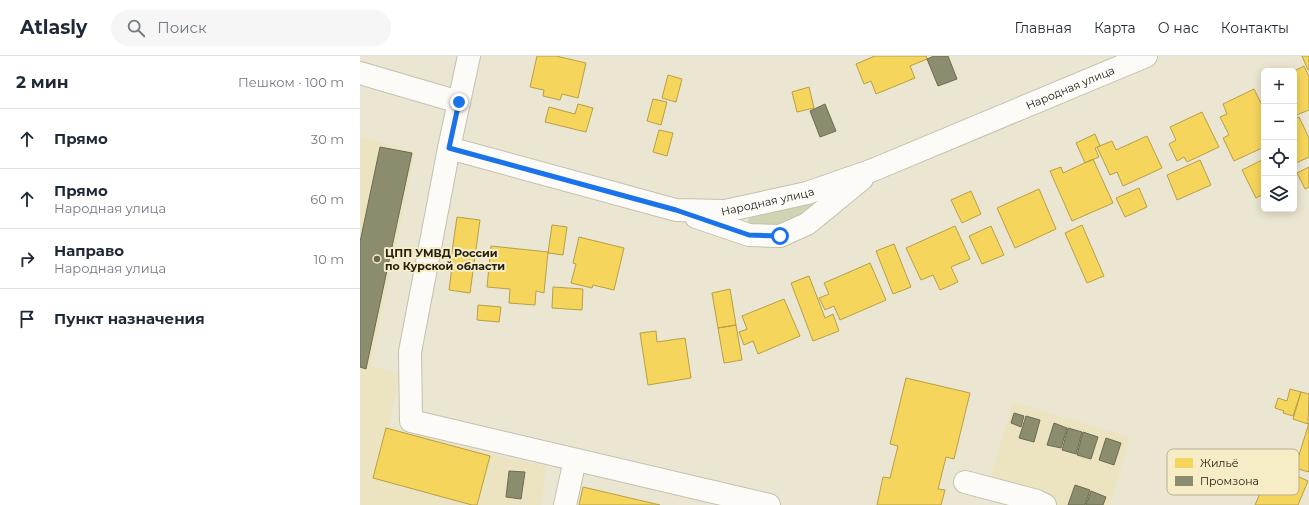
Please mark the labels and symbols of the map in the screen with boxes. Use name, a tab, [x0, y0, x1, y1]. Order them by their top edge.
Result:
street label: Народная улица	[1024, 63, 1117, 112]
route end	[450, 93, 468, 111]
street label: Народная улица	[720, 184, 816, 219]
route start	[771, 227, 789, 245]
place label: ЦПП УМВД России по Курской области	[385, 246, 505, 273]
marker: ЦПП УМВД России по Курской области	[372, 254, 382, 264]
legend	[1167, 449, 1299, 495]
text: Жильё	[1200, 456, 1239, 470]
text: Промзона	[1200, 474, 1259, 488]

